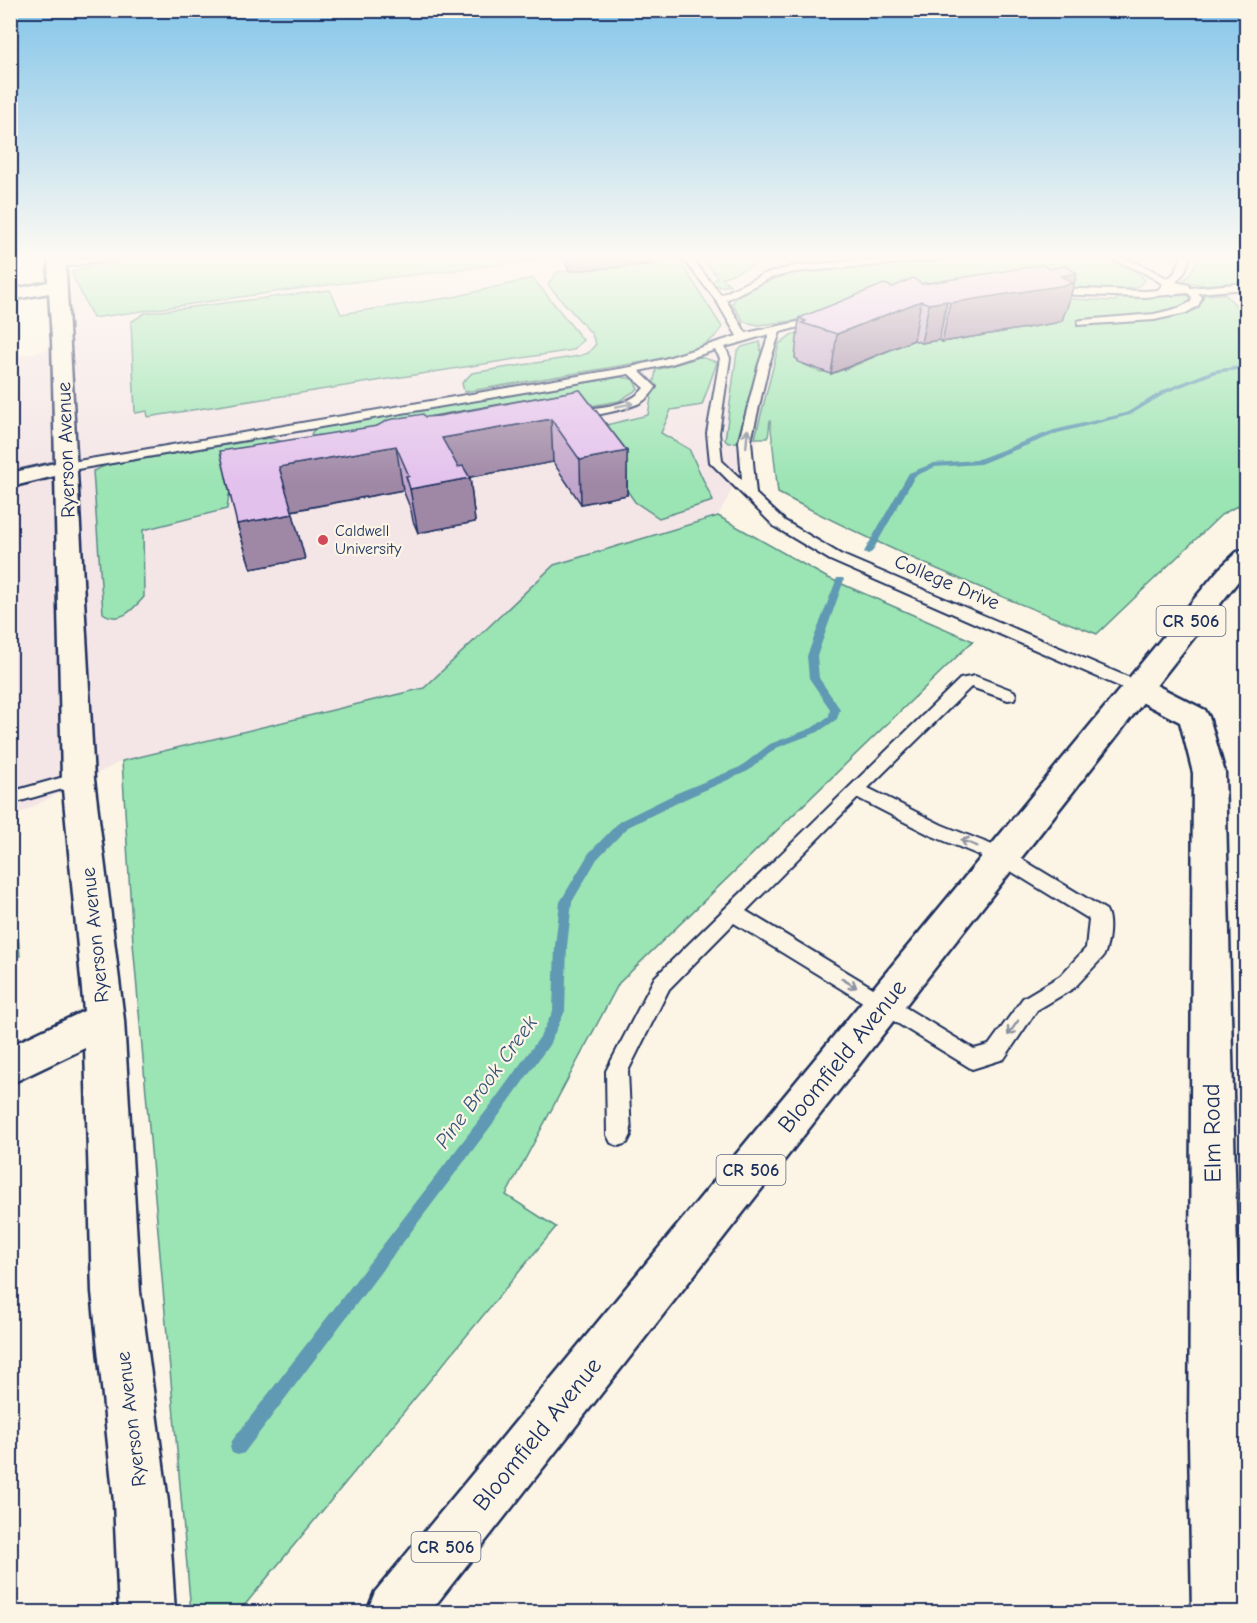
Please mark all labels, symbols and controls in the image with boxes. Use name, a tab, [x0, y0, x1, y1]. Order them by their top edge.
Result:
street label: Ryerson Avenue	[52, 382, 80, 518]
one-way arrow	[614, 399, 633, 410]
one-way arrow	[742, 428, 753, 448]
place label: Caldwell University	[335, 522, 402, 558]
marker: Caldwell University	[316, 533, 330, 547]
street label: College Drive	[891, 550, 1003, 614]
road number: CR 506	[1156, 606, 1226, 636]
one-way arrow	[961, 837, 979, 848]
street label: Ryerson Avenue	[76, 866, 114, 1004]
street label: Bloomfield Avenue	[772, 974, 912, 1138]
one-way arrow	[840, 977, 857, 989]
water label: Pine Brook Creek	[430, 1010, 543, 1153]
one-way arrow	[1007, 1020, 1019, 1036]
street label: Elm Road	[1197, 1083, 1227, 1183]
road number: CR 506	[716, 1155, 786, 1185]
street label: Ryerson Avenue	[111, 1350, 151, 1488]
street label: Bloomfield Avenue	[467, 1352, 607, 1516]
road number: CR 506	[412, 1532, 480, 1562]

